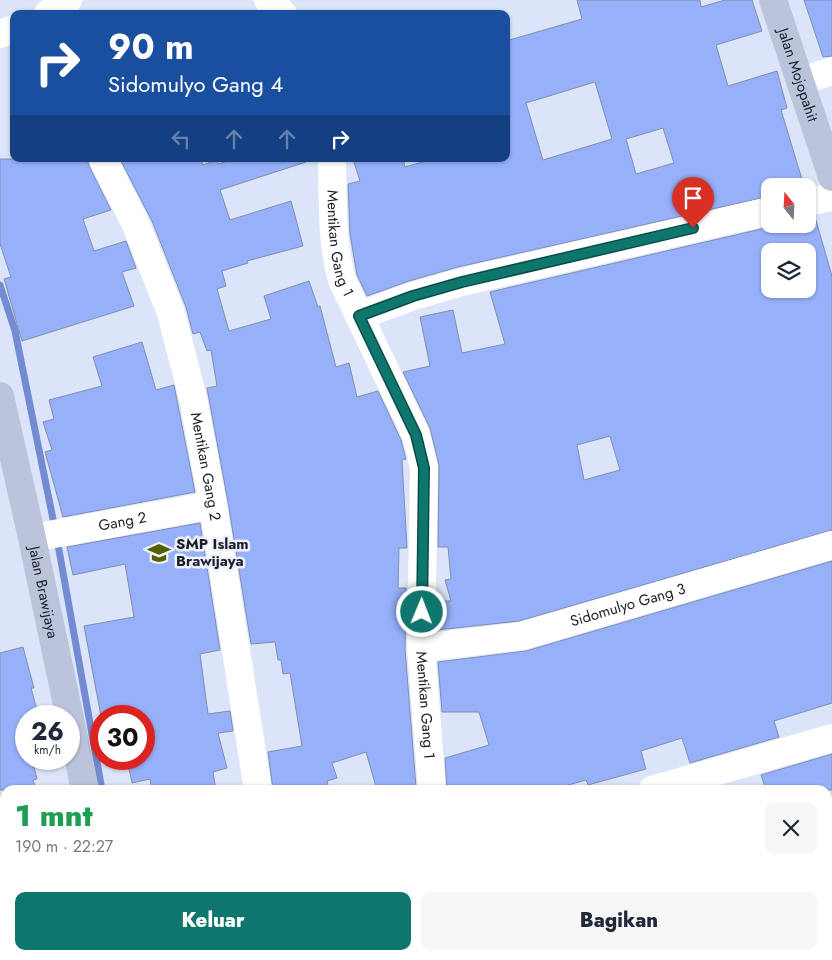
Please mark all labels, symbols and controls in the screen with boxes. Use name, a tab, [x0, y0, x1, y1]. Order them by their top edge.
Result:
text: 90 m	[108, 22, 194, 72]
street label: Jalan Mojopahit	[772, 23, 824, 125]
icon: right	[25, 30, 90, 95]
text: Sidomulyo Gang 4	[108, 68, 283, 100]
icon: left	[167, 125, 195, 153]
icon: ahead	[220, 125, 248, 153]
icon: ahead	[273, 125, 301, 153]
icon: right	[326, 125, 354, 153]
pin	[672, 177, 714, 228]
north arrow	[761, 178, 816, 232]
map controls	[761, 178, 816, 298]
icon: arrive	[679, 184, 707, 212]
street label: Mentikan Gang 1	[321, 190, 359, 300]
button: layers	[761, 243, 816, 298]
street label: Mentikan Gang 2	[185, 410, 226, 522]
street label: Gang 2	[97, 506, 148, 537]
place label: SMP Islam Brawijaya	[176, 533, 249, 572]
school or university icon: SMP Islam Brawijaya	[146, 540, 172, 566]
street label: Jalan Brawijaya	[23, 542, 64, 640]
street label: Sidomulyo Gang 3	[568, 578, 688, 632]
position arrow	[395, 585, 447, 637]
street label: Mentikan Gang 1	[410, 651, 441, 760]
speed limit sign: 30	[90, 705, 155, 770]
text: 26	[31, 713, 64, 749]
text: km/h	[34, 741, 61, 759]
text: 1 mnt	[15, 794, 93, 837]
button: close	[765, 802, 817, 854]
text: 190 m · 22:27	[15, 835, 113, 858]
button: Keluar	[15, 892, 411, 950]
button: Bagikan	[421, 892, 817, 950]

